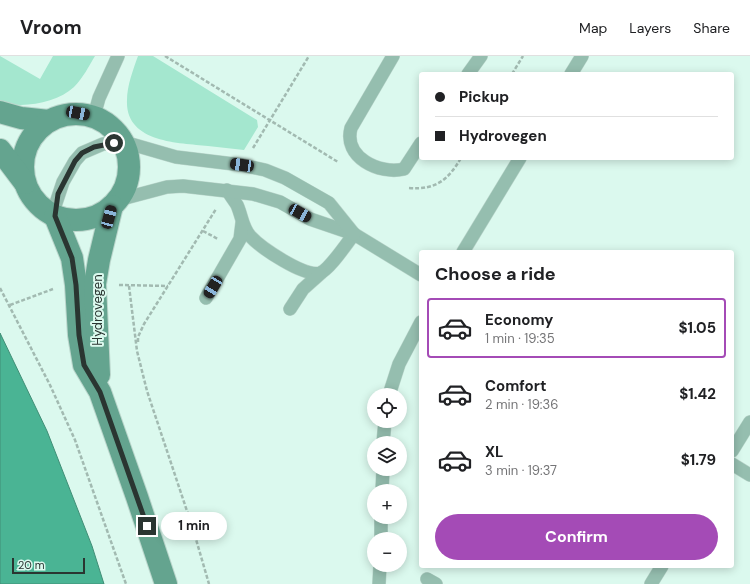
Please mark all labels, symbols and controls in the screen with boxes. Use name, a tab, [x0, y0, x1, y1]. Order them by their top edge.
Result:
text: Vroom	[20, 15, 82, 40]
text: Map	[579, 19, 607, 37]
text: Layers	[629, 19, 671, 37]
text: Share	[693, 19, 730, 37]
text: Pickup	[459, 87, 509, 107]
car	[65, 105, 91, 121]
text: Hydrovegen	[459, 126, 547, 146]
route start	[105, 134, 123, 152]
car	[229, 157, 255, 173]
car	[287, 202, 313, 224]
car	[100, 204, 118, 230]
text: Choose a ride	[435, 262, 556, 286]
street label: Hydrovegen	[89, 274, 106, 346]
car	[202, 274, 224, 300]
icon: car	[437, 310, 473, 346]
text: Economy	[485, 310, 553, 330]
text: $1.05	[678, 318, 716, 338]
text: 1 min · 19:35	[485, 330, 555, 347]
icon: car	[437, 376, 473, 412]
text: Comfort	[485, 376, 546, 396]
text: $1.42	[679, 384, 716, 404]
map controls	[367, 388, 407, 572]
button: locate	[367, 388, 407, 428]
text: 2 min · 19:36	[485, 396, 558, 413]
button: layers	[367, 436, 407, 476]
icon: car	[437, 442, 473, 478]
text: XL	[485, 442, 503, 462]
text: $1.79	[681, 450, 716, 470]
text: 3 min · 19:37	[485, 462, 557, 479]
button: +	[367, 484, 407, 524]
callout: 1 min	[161, 512, 227, 540]
button: Confirm	[435, 514, 718, 560]
route end	[138, 517, 156, 535]
text: 1 min	[178, 517, 210, 534]
button: −	[367, 532, 407, 572]
scale bar	[12, 556, 85, 575]
text: 20 m	[18, 558, 44, 572]

